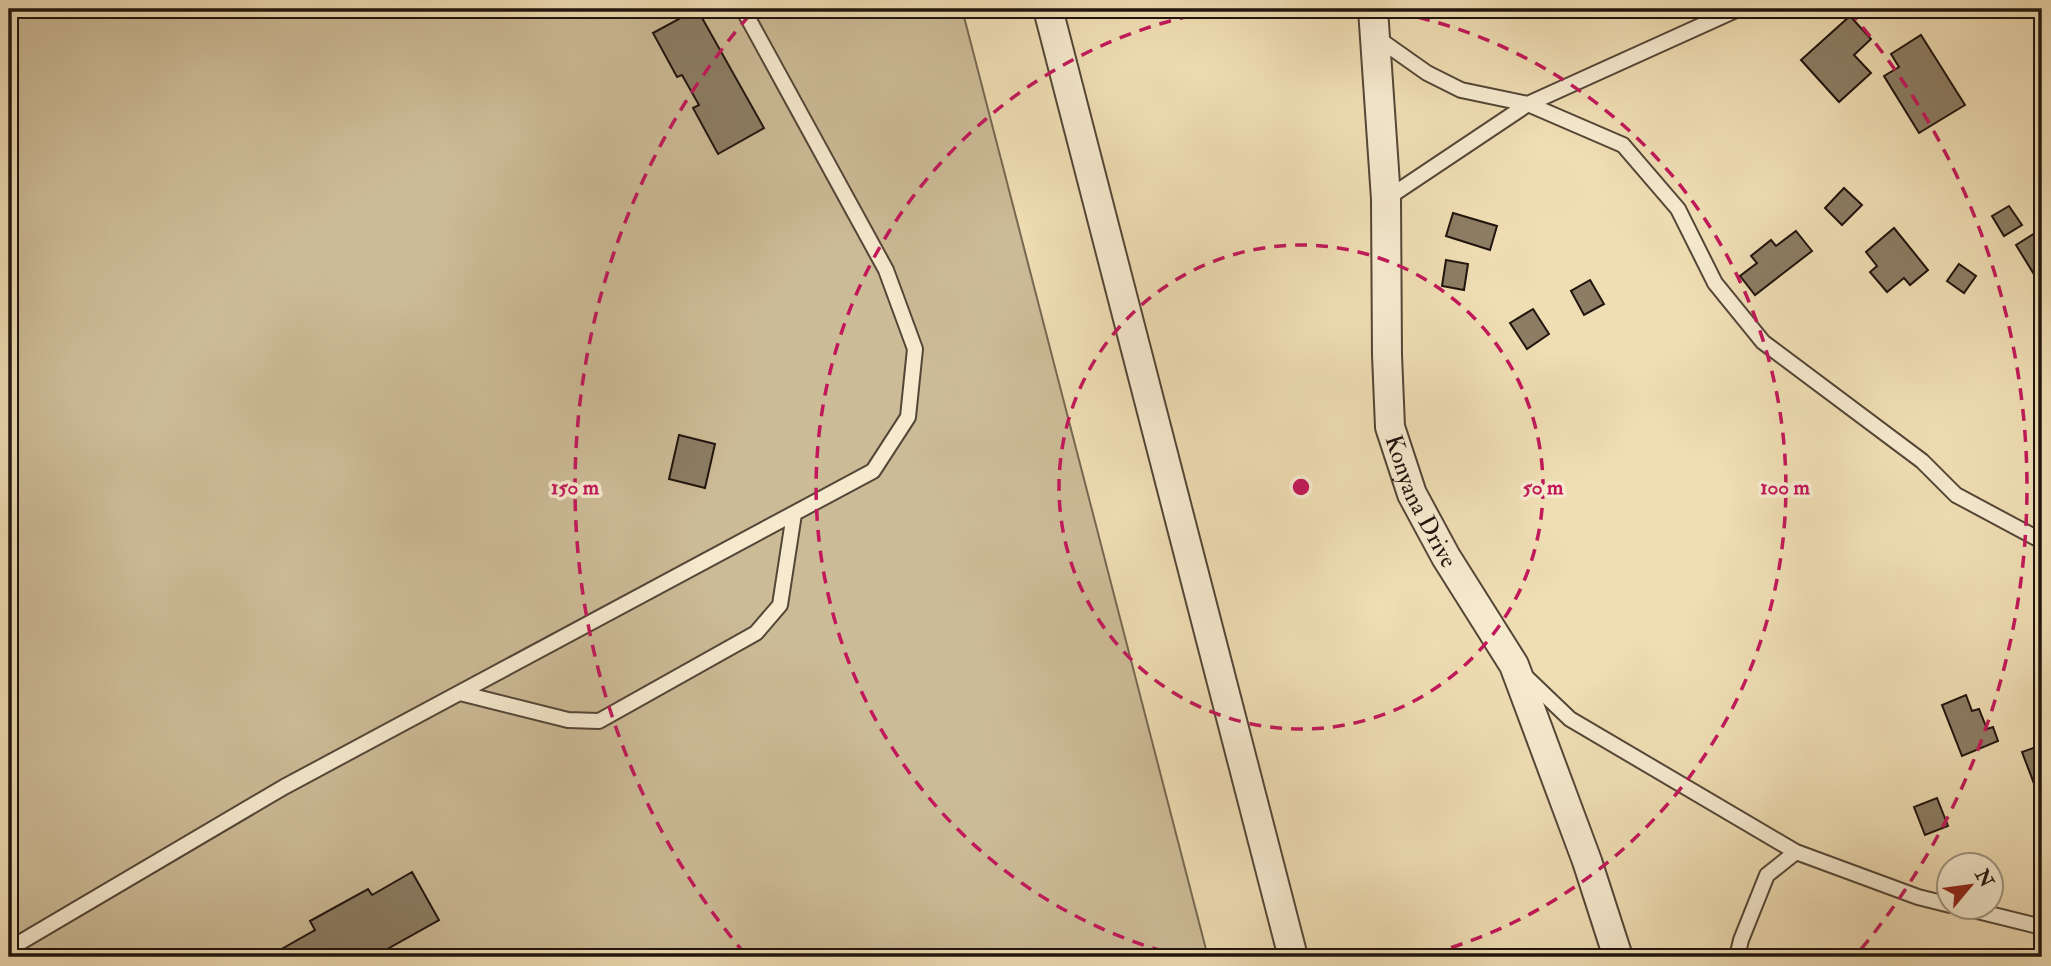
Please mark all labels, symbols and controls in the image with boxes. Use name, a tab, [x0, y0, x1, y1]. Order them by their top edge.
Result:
street label: Konyana Drive	[1378, 431, 1464, 574]
text: 150 m	[551, 474, 600, 501]
text: 50 m	[1523, 474, 1564, 501]
text: 100 m	[1760, 474, 1811, 501]
centre of rings	[1289, 475, 1313, 499]
north arrow	[1936, 850, 2006, 920]
text: N	[1969, 864, 1999, 892]

